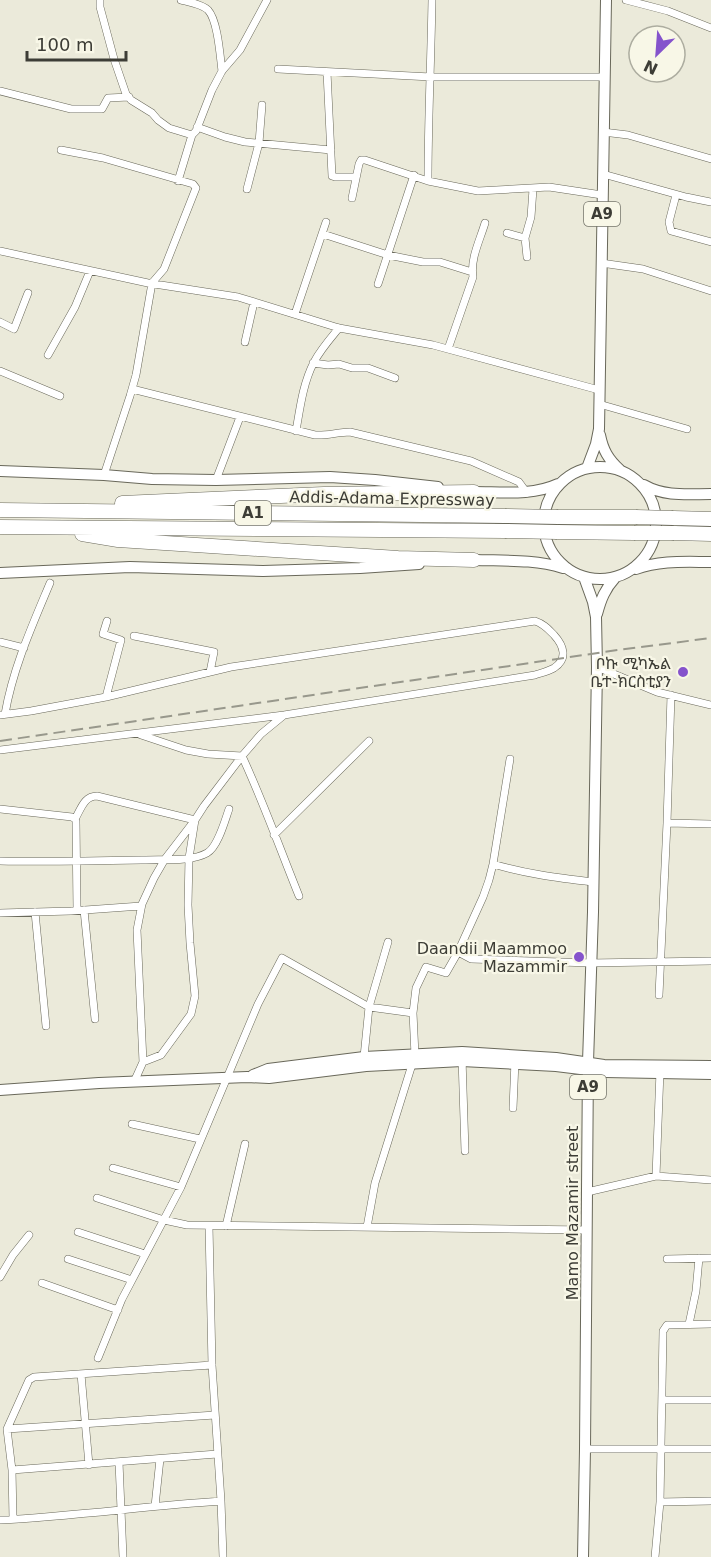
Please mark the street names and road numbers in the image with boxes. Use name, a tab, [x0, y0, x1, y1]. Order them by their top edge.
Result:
road number: A9	[584, 202, 620, 226]
street label: Addis-Adama Expressway	[289, 487, 495, 510]
road number: A1	[235, 501, 271, 525]
road number: A9	[570, 1075, 606, 1099]
street label: Mamo Mazamir street	[563, 1126, 582, 1300]

